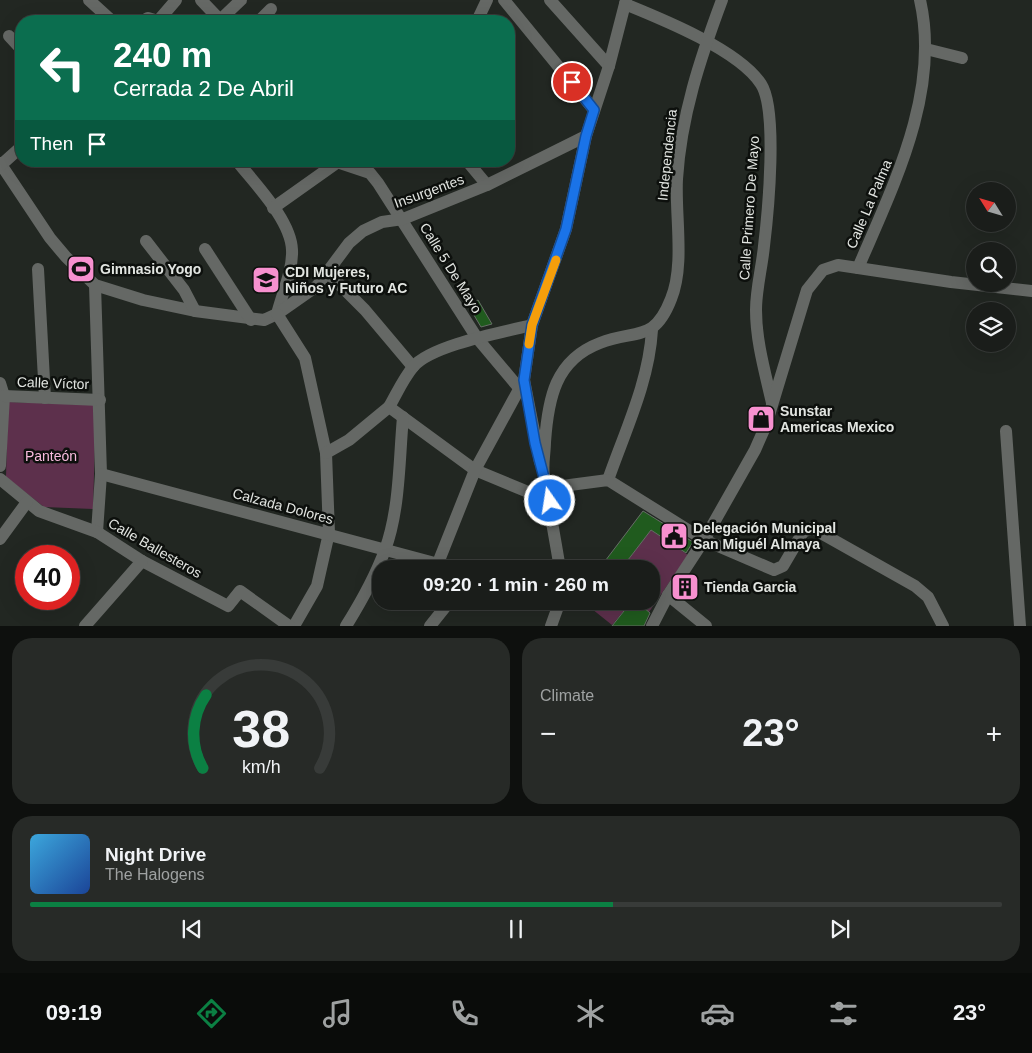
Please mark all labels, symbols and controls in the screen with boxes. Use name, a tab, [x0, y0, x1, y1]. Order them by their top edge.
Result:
icon: left	[30, 35, 95, 100]
text: 240 m	[113, 35, 212, 74]
pin	[551, 61, 593, 103]
icon: arrive	[558, 68, 586, 96]
text: Cerrada 2 De Abril	[113, 76, 294, 101]
street label: Independencia	[654, 108, 680, 202]
icon: arrive	[83, 130, 111, 158]
text: Then	[30, 133, 73, 154]
street label: Calle Primero De Mayo	[736, 135, 762, 281]
street label: Calle La Palma	[843, 157, 895, 251]
street label: Insurgentes	[392, 171, 466, 211]
north arrow	[966, 182, 1016, 232]
map controls	[966, 182, 1016, 352]
street label: Calle 5 De Mayo	[417, 220, 485, 316]
button: search	[966, 242, 1016, 292]
sports icon: Gimnasio Yogo	[66, 254, 96, 284]
place label: Gimnasio Yogo	[100, 261, 201, 277]
place label: CDI Mujeres, Niños y Futuro AC	[285, 264, 407, 296]
school or university icon: CDI Mujeres, Niños y Futuro AC	[251, 265, 281, 295]
button: layers	[966, 302, 1016, 352]
street label: Calle Víctor	[17, 374, 90, 392]
place label: Sunstar Americas Mexico	[780, 403, 894, 435]
shop icon: Sunstar Americas Mexico	[746, 404, 776, 434]
park label: Panteón	[25, 448, 77, 464]
position arrow	[523, 474, 575, 526]
street label: Calzada Dolores	[231, 485, 335, 527]
street label: Calle Ballesteros	[106, 515, 204, 581]
place label: Delegación Municipal San Miguél Almaya	[693, 520, 836, 552]
public building icon: Delegación Municipal San Miguél Almaya	[659, 521, 689, 551]
speed limit sign: 40	[15, 545, 80, 610]
building icon: Tienda Garcia	[670, 572, 700, 602]
text: 09:20 · 1 min · 260 m	[423, 574, 609, 595]
place label: Tienda Garcia	[704, 579, 797, 595]
text: Climate	[540, 687, 594, 704]
text: 38	[232, 700, 290, 758]
text: 23°	[742, 712, 800, 754]
text: −	[540, 718, 556, 749]
text: +	[986, 718, 1002, 749]
text: km/h	[242, 757, 280, 777]
text: Night Drive	[105, 844, 206, 865]
text: The Halogens	[105, 866, 205, 883]
icon: previous	[178, 915, 206, 943]
icon: pause	[502, 915, 530, 943]
icon: next	[826, 915, 854, 943]
icon: directions	[194, 996, 229, 1031]
icon: music	[320, 996, 355, 1031]
icon: phone	[447, 996, 482, 1031]
icon: climate	[573, 996, 608, 1031]
icon: car	[700, 996, 735, 1031]
icon: filters	[826, 996, 861, 1031]
text: 09:19	[46, 1000, 102, 1025]
text: 23°	[953, 1000, 986, 1025]

